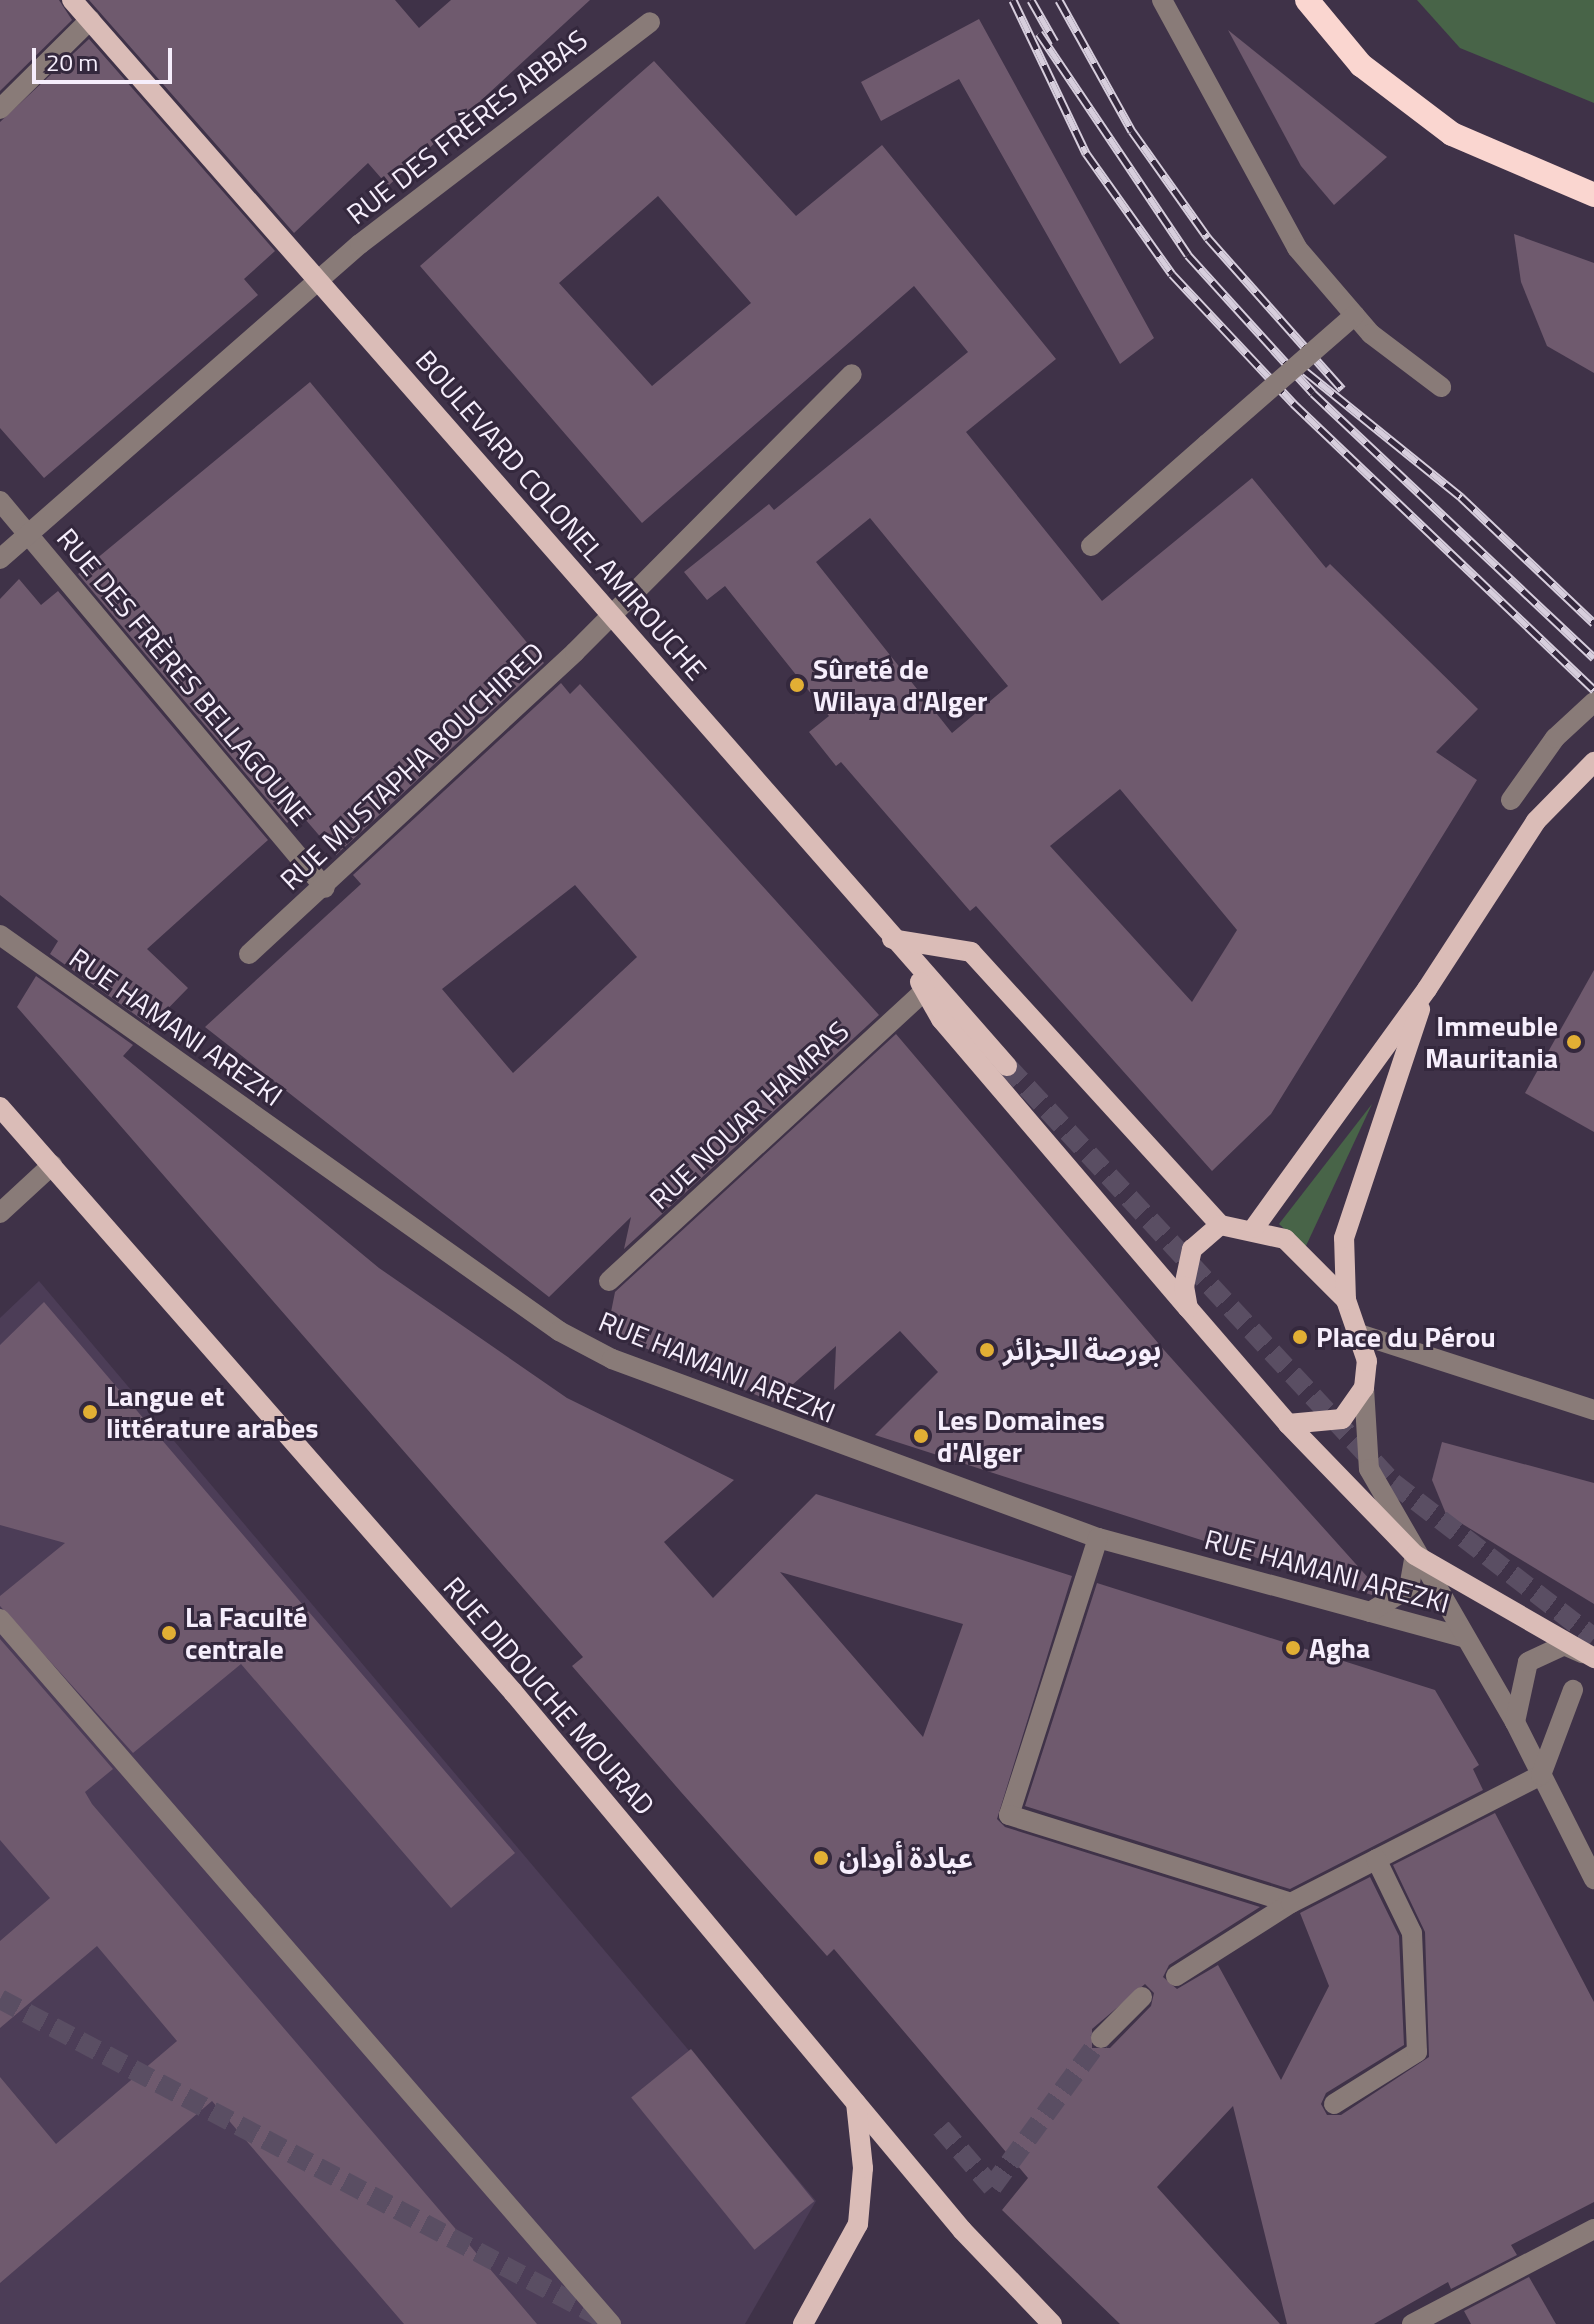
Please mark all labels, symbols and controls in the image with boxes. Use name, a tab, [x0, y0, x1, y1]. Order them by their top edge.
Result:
street label: RUE DES FRÈRES ABBAS	[340, 23, 594, 231]
scale bar	[36, 32, 176, 82]
text: 20 m	[46, 44, 98, 80]
street label: BOULEVARD COLONEL AMIROUCHE	[409, 343, 713, 687]
street label: RUE DES FRÈRES BELLAGOUNE	[50, 522, 318, 832]
street label: RUE MUSTAPHA BOUCHIRED	[273, 635, 551, 897]
place label: Sûreté de Wilaya d'Alger	[813, 652, 987, 718]
marker: Sûreté de Wilaya d'Alger	[788, 676, 806, 694]
street label: RUE HAMANI AREZKI	[63, 941, 289, 1113]
place label: Immeuble Mauritania	[1425, 1009, 1558, 1075]
street label: RUE NOUAR HAMRAS	[642, 1014, 856, 1216]
marker: Immeuble Mauritania	[1565, 1033, 1583, 1051]
street label: RUE HAMANI AREZKI	[594, 1304, 840, 1430]
place label: Place du Pérou	[1316, 1320, 1496, 1354]
marker: Place du Pérou	[1291, 1328, 1309, 1346]
place label: بورصة الجزائر	[1003, 1333, 1161, 1367]
marker: بورصة الجزائر	[978, 1341, 996, 1359]
place label: Langue et littérature arabes	[106, 1379, 318, 1445]
marker: Langue et littérature arabes	[81, 1403, 99, 1421]
place label: Les Domaines d'Alger	[937, 1403, 1105, 1469]
marker: Les Domaines d'Alger	[912, 1427, 930, 1445]
street label: RUE HAMANI AREZKI	[1201, 1522, 1453, 1620]
street label: RUE DIDOUCHE MOURAD	[437, 1570, 661, 1822]
place label: La Faculté centrale	[185, 1600, 307, 1666]
marker: La Faculté centrale	[160, 1624, 178, 1642]
place label: Agha	[1309, 1631, 1370, 1665]
marker: Agha	[1284, 1639, 1302, 1657]
place label: عيادة أودان	[839, 1841, 973, 1875]
marker: عيادة أودان	[810, 1847, 832, 1869]

